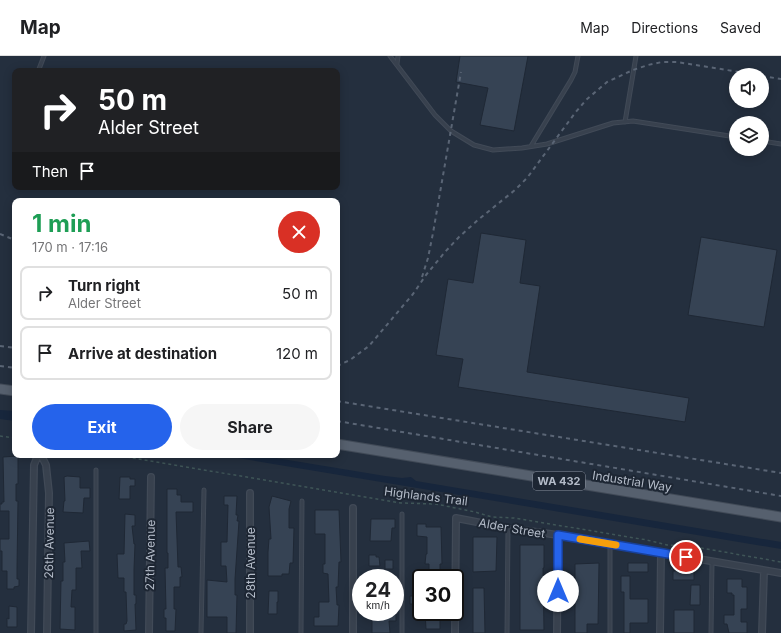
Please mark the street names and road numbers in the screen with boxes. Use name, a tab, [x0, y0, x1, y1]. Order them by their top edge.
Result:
street label: Industrial Way	[591, 467, 673, 495]
road number: WA 432	[533, 472, 585, 490]
street label: Highlands Trail	[383, 483, 469, 509]
street label: 26th Avenue	[41, 507, 57, 579]
street label: Alder Street	[478, 515, 546, 541]
street label: 27th Avenue	[142, 520, 158, 590]
street label: 28th Avenue	[243, 527, 258, 599]

